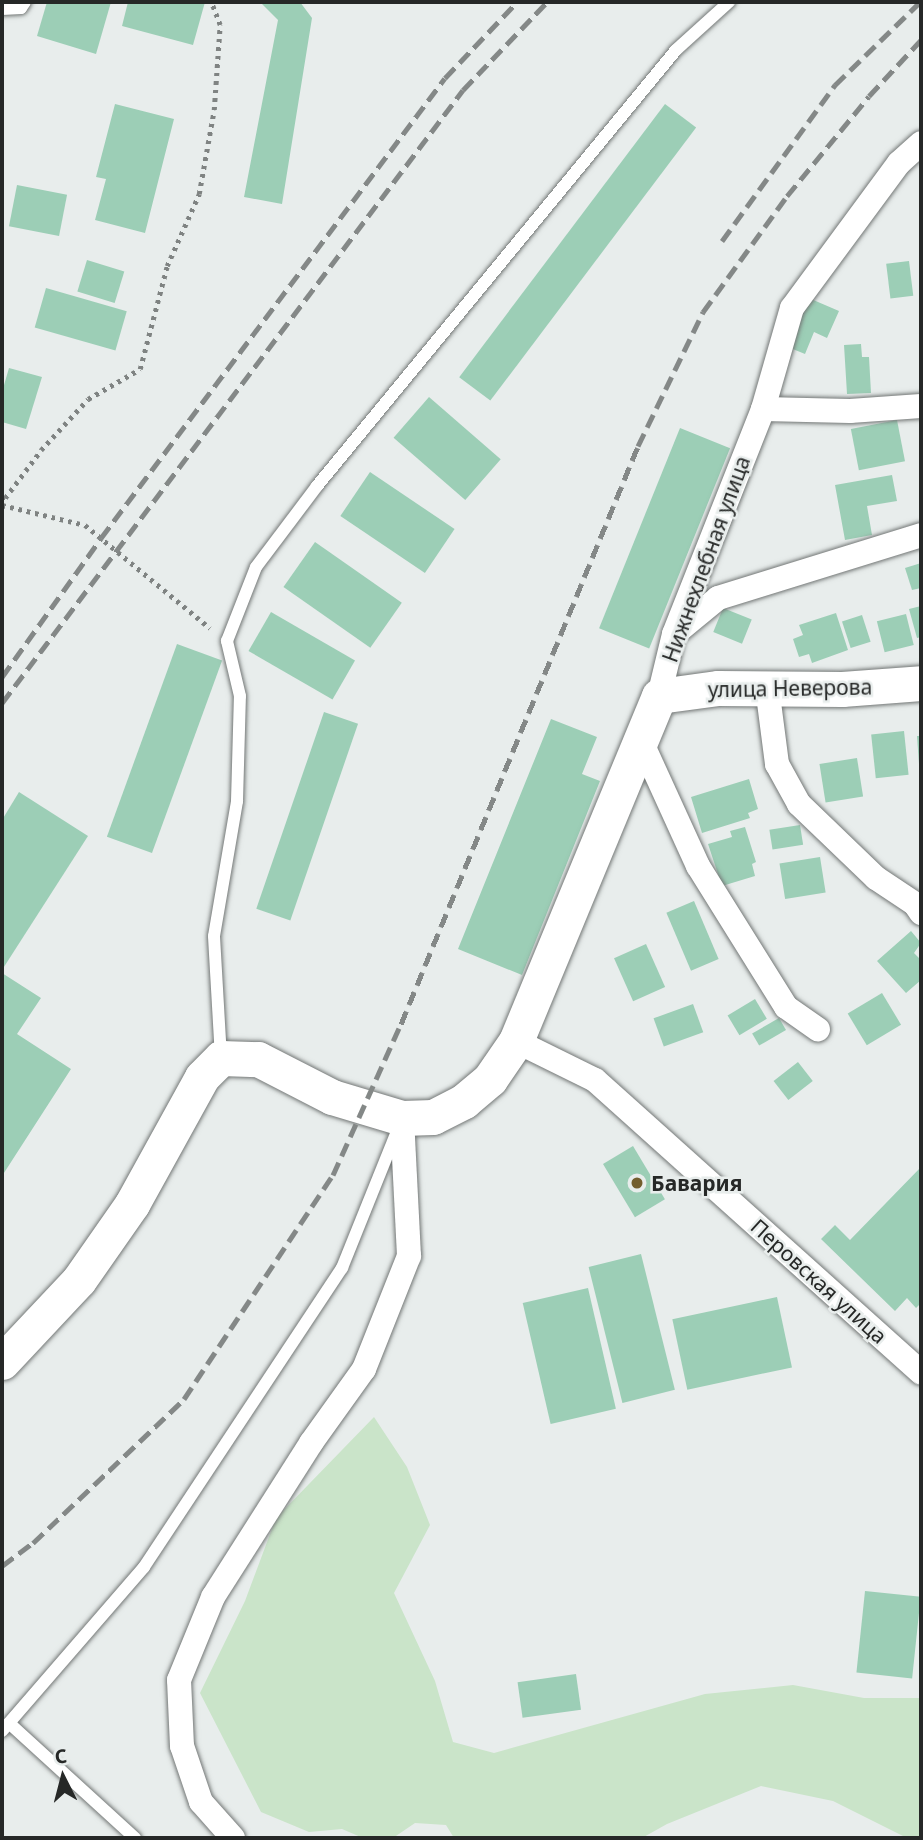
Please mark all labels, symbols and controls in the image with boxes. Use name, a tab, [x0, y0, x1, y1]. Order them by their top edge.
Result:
street label: Нижнехлебная улица	[657, 453, 755, 665]
street label: улица Неверова	[708, 674, 872, 702]
place label: Бавария	[651, 1170, 742, 1196]
marker: Бавария	[629, 1175, 645, 1191]
street label: Перовская улица	[746, 1213, 892, 1349]
north arrow	[28, 1742, 98, 1812]
text: С	[53, 1743, 68, 1770]

